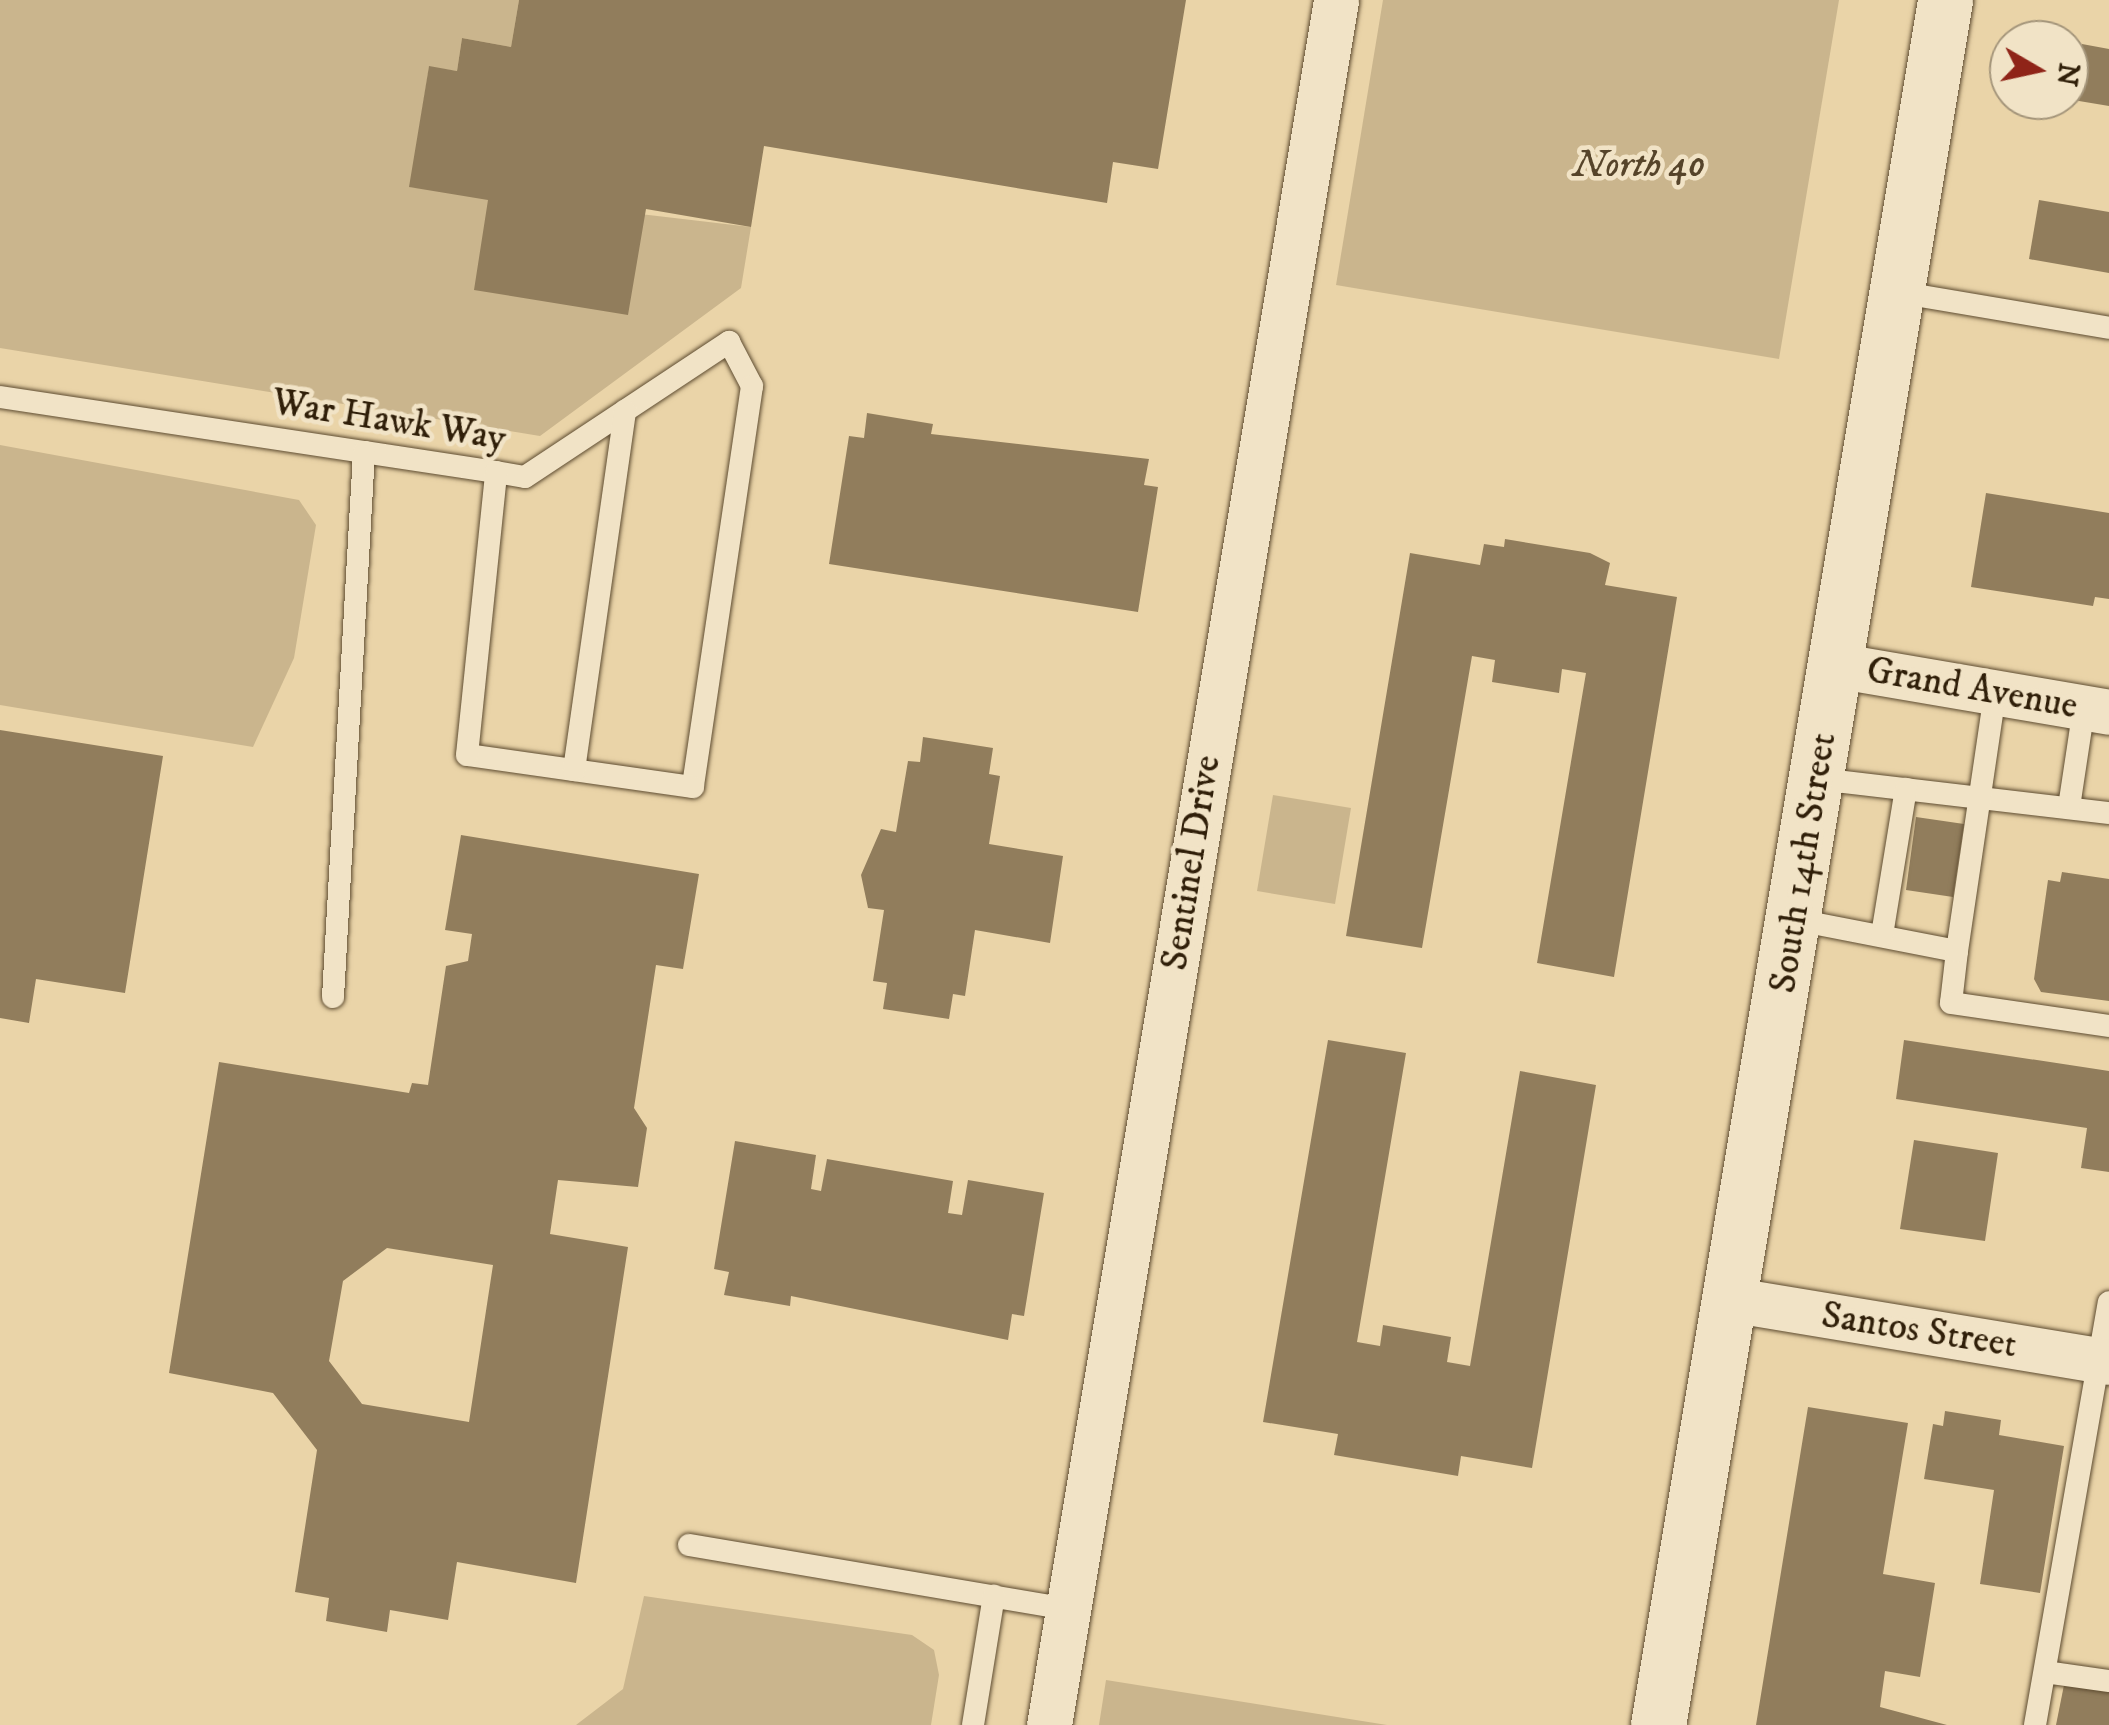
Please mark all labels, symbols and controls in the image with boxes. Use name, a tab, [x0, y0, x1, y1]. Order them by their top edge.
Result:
north arrow	[1989, 20, 2089, 120]
text: N	[2048, 60, 2086, 89]
park label: North 40	[1573, 143, 1705, 189]
street label: War Hawk Way	[269, 380, 509, 462]
street label: Grand Avenue	[1863, 648, 2081, 730]
street label: South 14th Street	[1761, 730, 1847, 996]
street label: Sentinel Drive	[1153, 752, 1231, 974]
street label: Santos Street	[1818, 1293, 2020, 1369]

